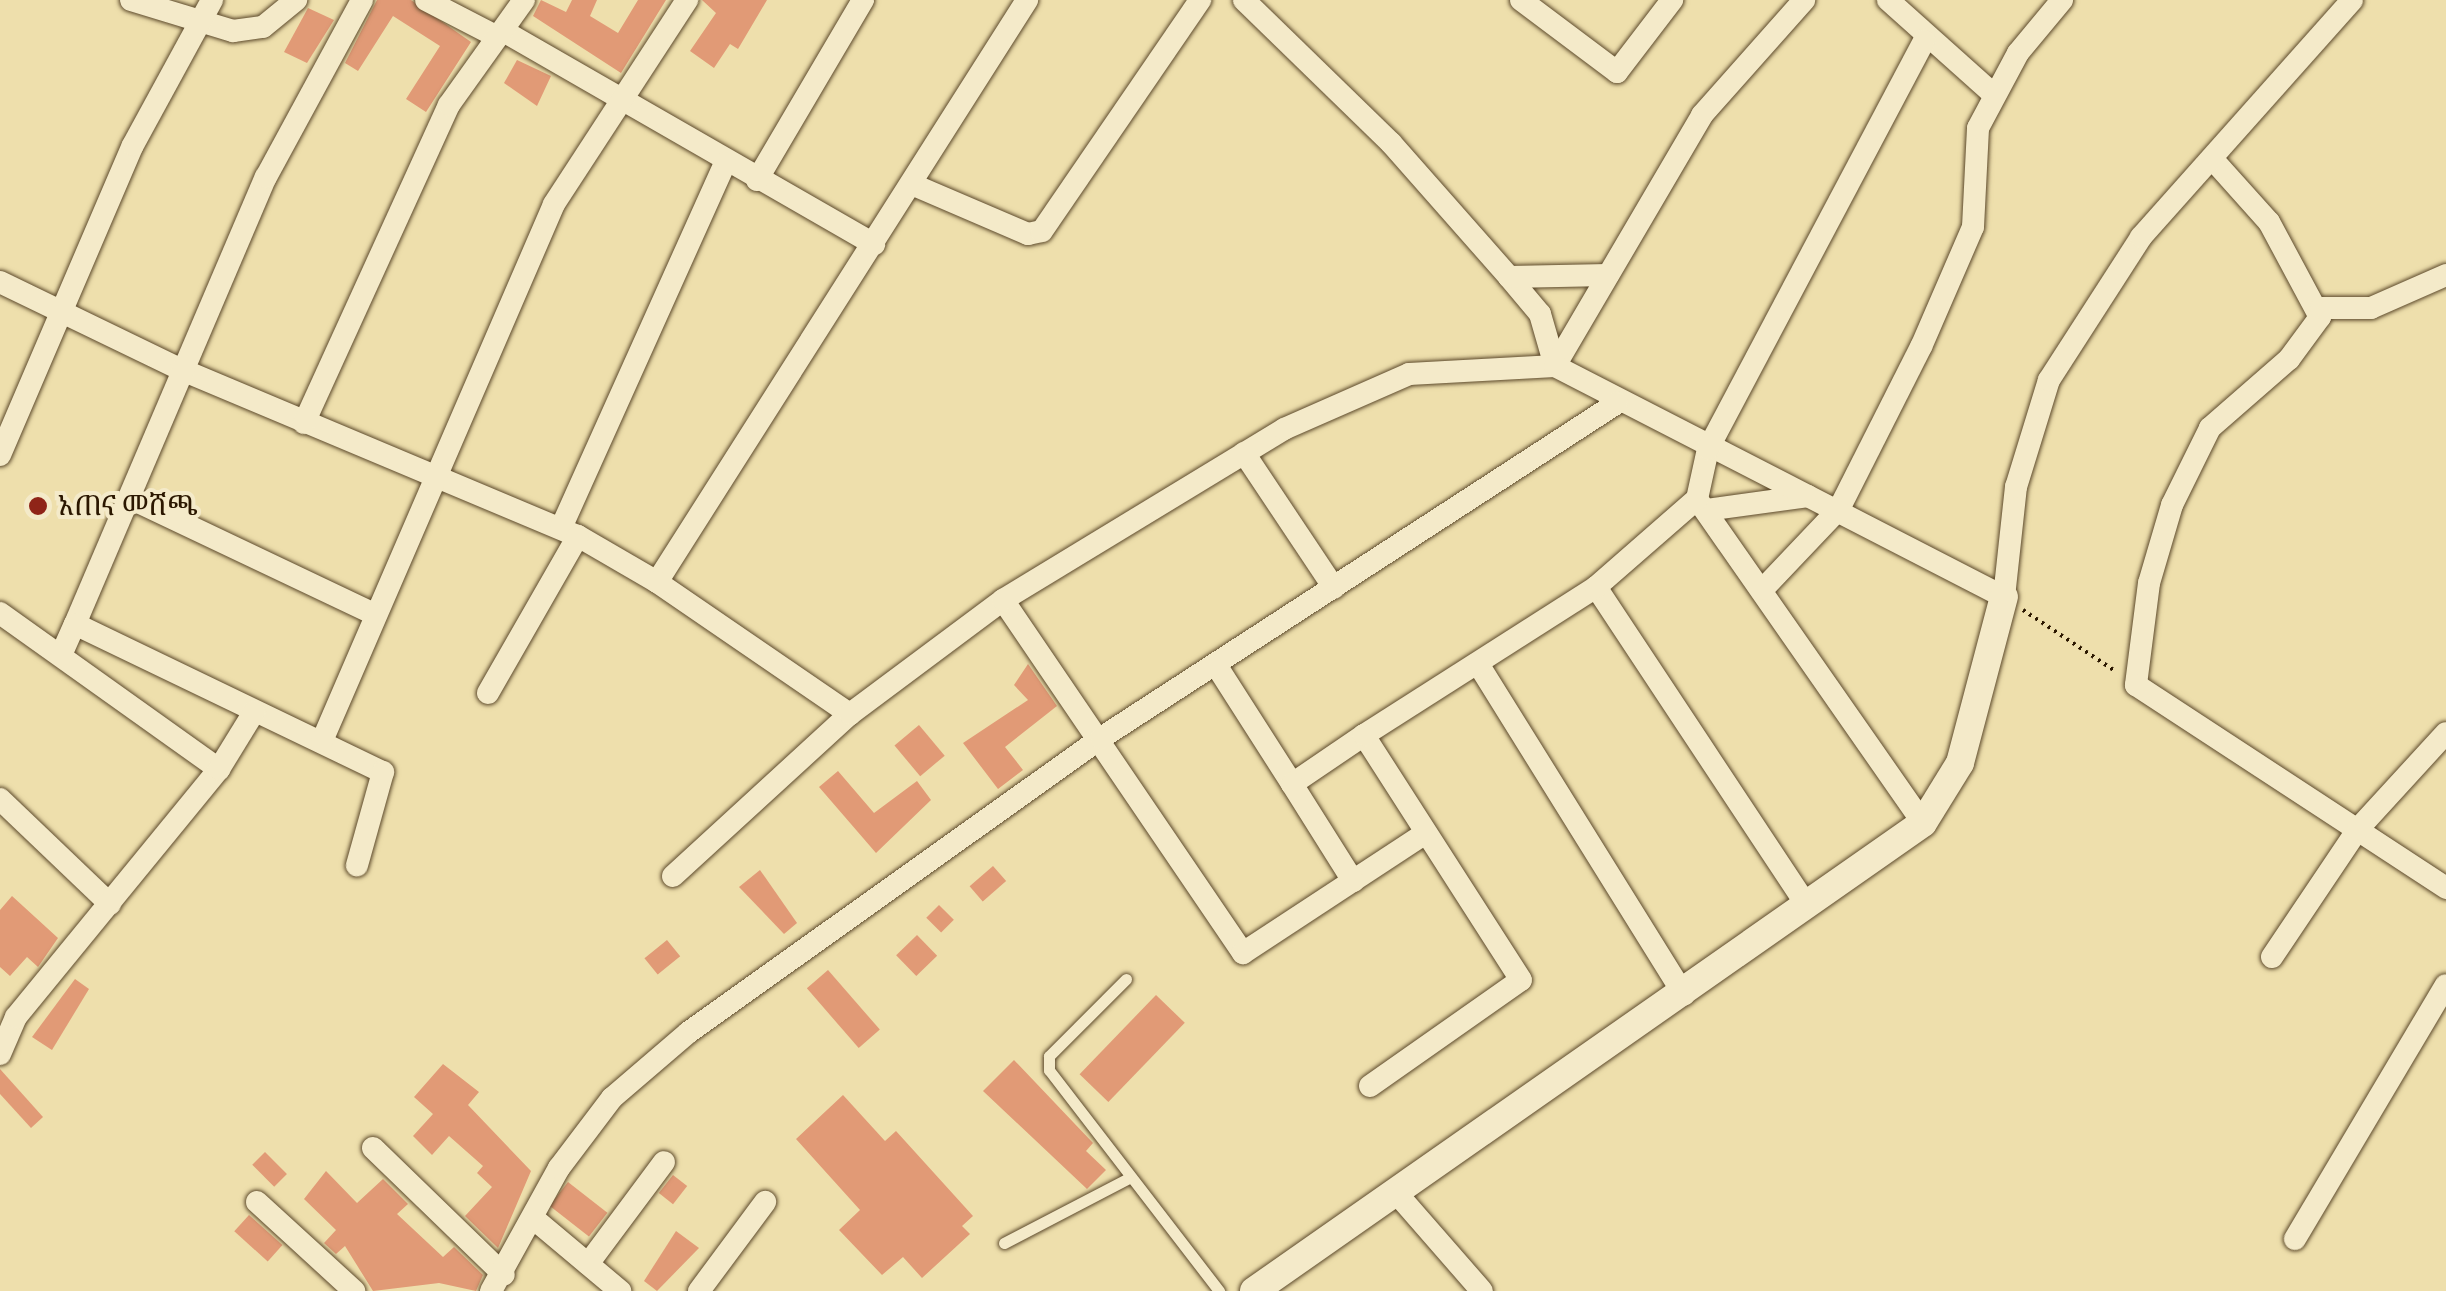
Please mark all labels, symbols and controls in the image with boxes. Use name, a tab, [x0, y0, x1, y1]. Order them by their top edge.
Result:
place label: አጠና መሸጫ	[58, 489, 198, 523]
marker: አጠና መሸጫ	[27, 495, 49, 517]

